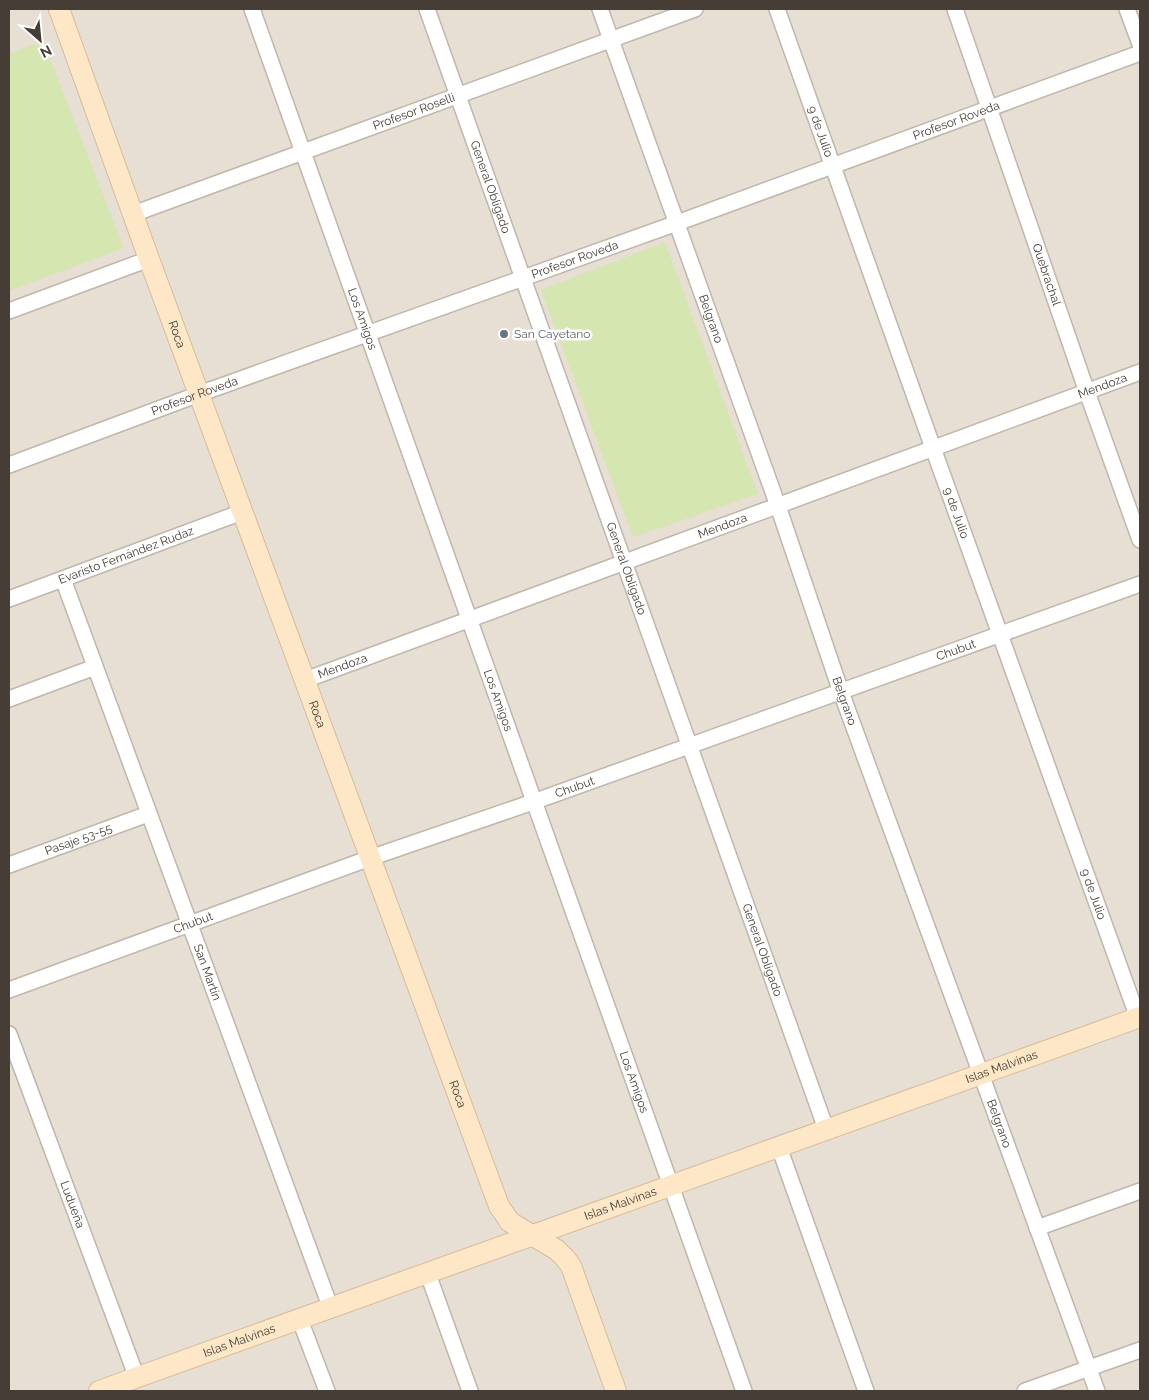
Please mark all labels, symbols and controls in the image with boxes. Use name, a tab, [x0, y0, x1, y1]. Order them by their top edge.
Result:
north arrow	[15, 15, 65, 65]
text: N	[38, 42, 54, 61]
street label: Profesor Roselli	[371, 90, 457, 133]
street label: Profesor Roveda	[911, 98, 1001, 143]
street label: 9 de Julio	[805, 104, 836, 159]
street label: General Obligado	[468, 139, 513, 235]
street label: Profesor Roveda	[530, 238, 620, 281]
street label: Quebrachal	[1029, 242, 1064, 308]
street label: Los Amigos	[345, 286, 380, 352]
street label: Belgrano	[696, 293, 726, 345]
street label: Roca	[165, 319, 188, 350]
place label: San Cayetano	[514, 327, 590, 341]
marker: San Cayetano	[498, 328, 510, 340]
street label: Mendoza	[1076, 370, 1129, 401]
street label: Profesor Roveda	[149, 374, 240, 418]
street label: 9 de Julio	[941, 486, 972, 540]
street label: Mendoza	[696, 511, 749, 541]
street label: General Obligado	[603, 520, 649, 617]
street label: Evaristo Fernández Rudaz	[57, 524, 196, 587]
street label: Chubut	[934, 637, 977, 664]
street label: Mendoza	[316, 651, 369, 682]
street label: Los Amigos	[481, 668, 516, 733]
street label: Belgrano	[829, 675, 860, 727]
street label: Roca	[306, 699, 329, 730]
street label: Chubut	[553, 774, 596, 801]
street label: Pasaje 53-55	[43, 821, 114, 858]
street label: 9 de Julio	[1078, 867, 1109, 922]
street label: General Obligado	[739, 902, 785, 998]
street label: Chubut	[171, 909, 215, 936]
street label: San Martín	[191, 942, 224, 1002]
street label: Islas Malvinas	[963, 1047, 1040, 1086]
street label: Los Amigos	[617, 1049, 652, 1115]
street label: Roca	[446, 1079, 469, 1110]
street label: Belgrano	[984, 1097, 1014, 1150]
street label: Ludueña	[57, 1179, 88, 1230]
street label: Islas Malvinas	[582, 1184, 659, 1223]
street label: Islas Malvinas	[201, 1321, 277, 1360]

